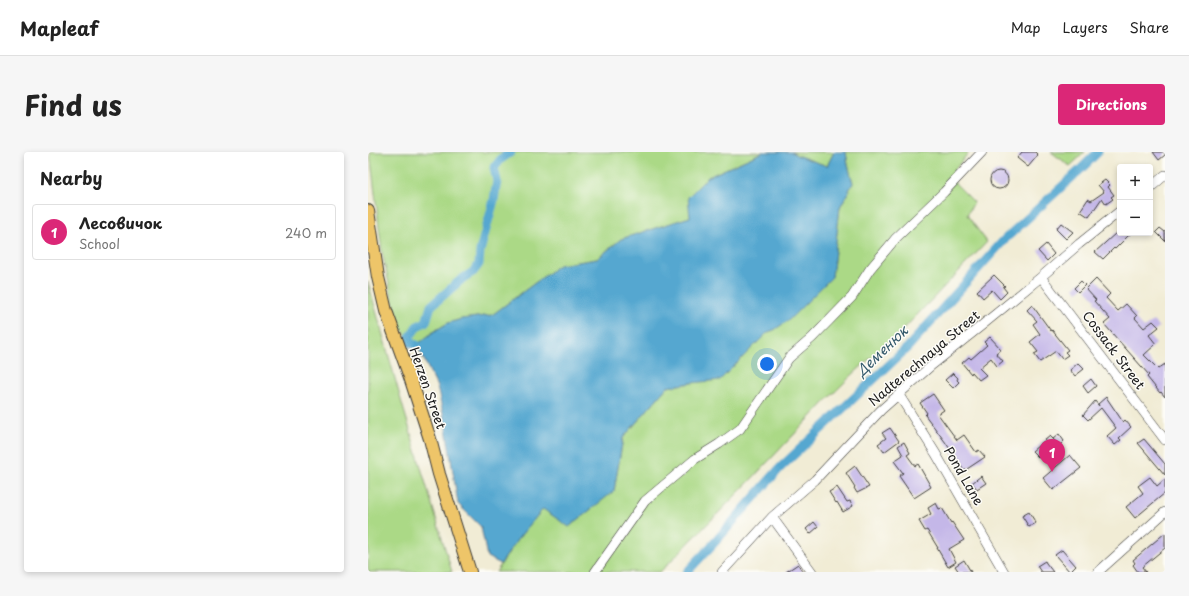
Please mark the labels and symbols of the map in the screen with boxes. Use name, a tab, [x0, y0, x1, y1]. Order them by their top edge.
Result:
street label: Nadterechnaya Street	[864, 305, 983, 410]
street label: Cossack Street	[1079, 307, 1150, 393]
water label: Деменюк	[850, 319, 914, 382]
street label: Herzen Street	[406, 344, 451, 431]
your location	[757, 354, 777, 374]
pin: 1	[1039, 439, 1065, 472]
street label: Pond Lane	[940, 443, 989, 509]

